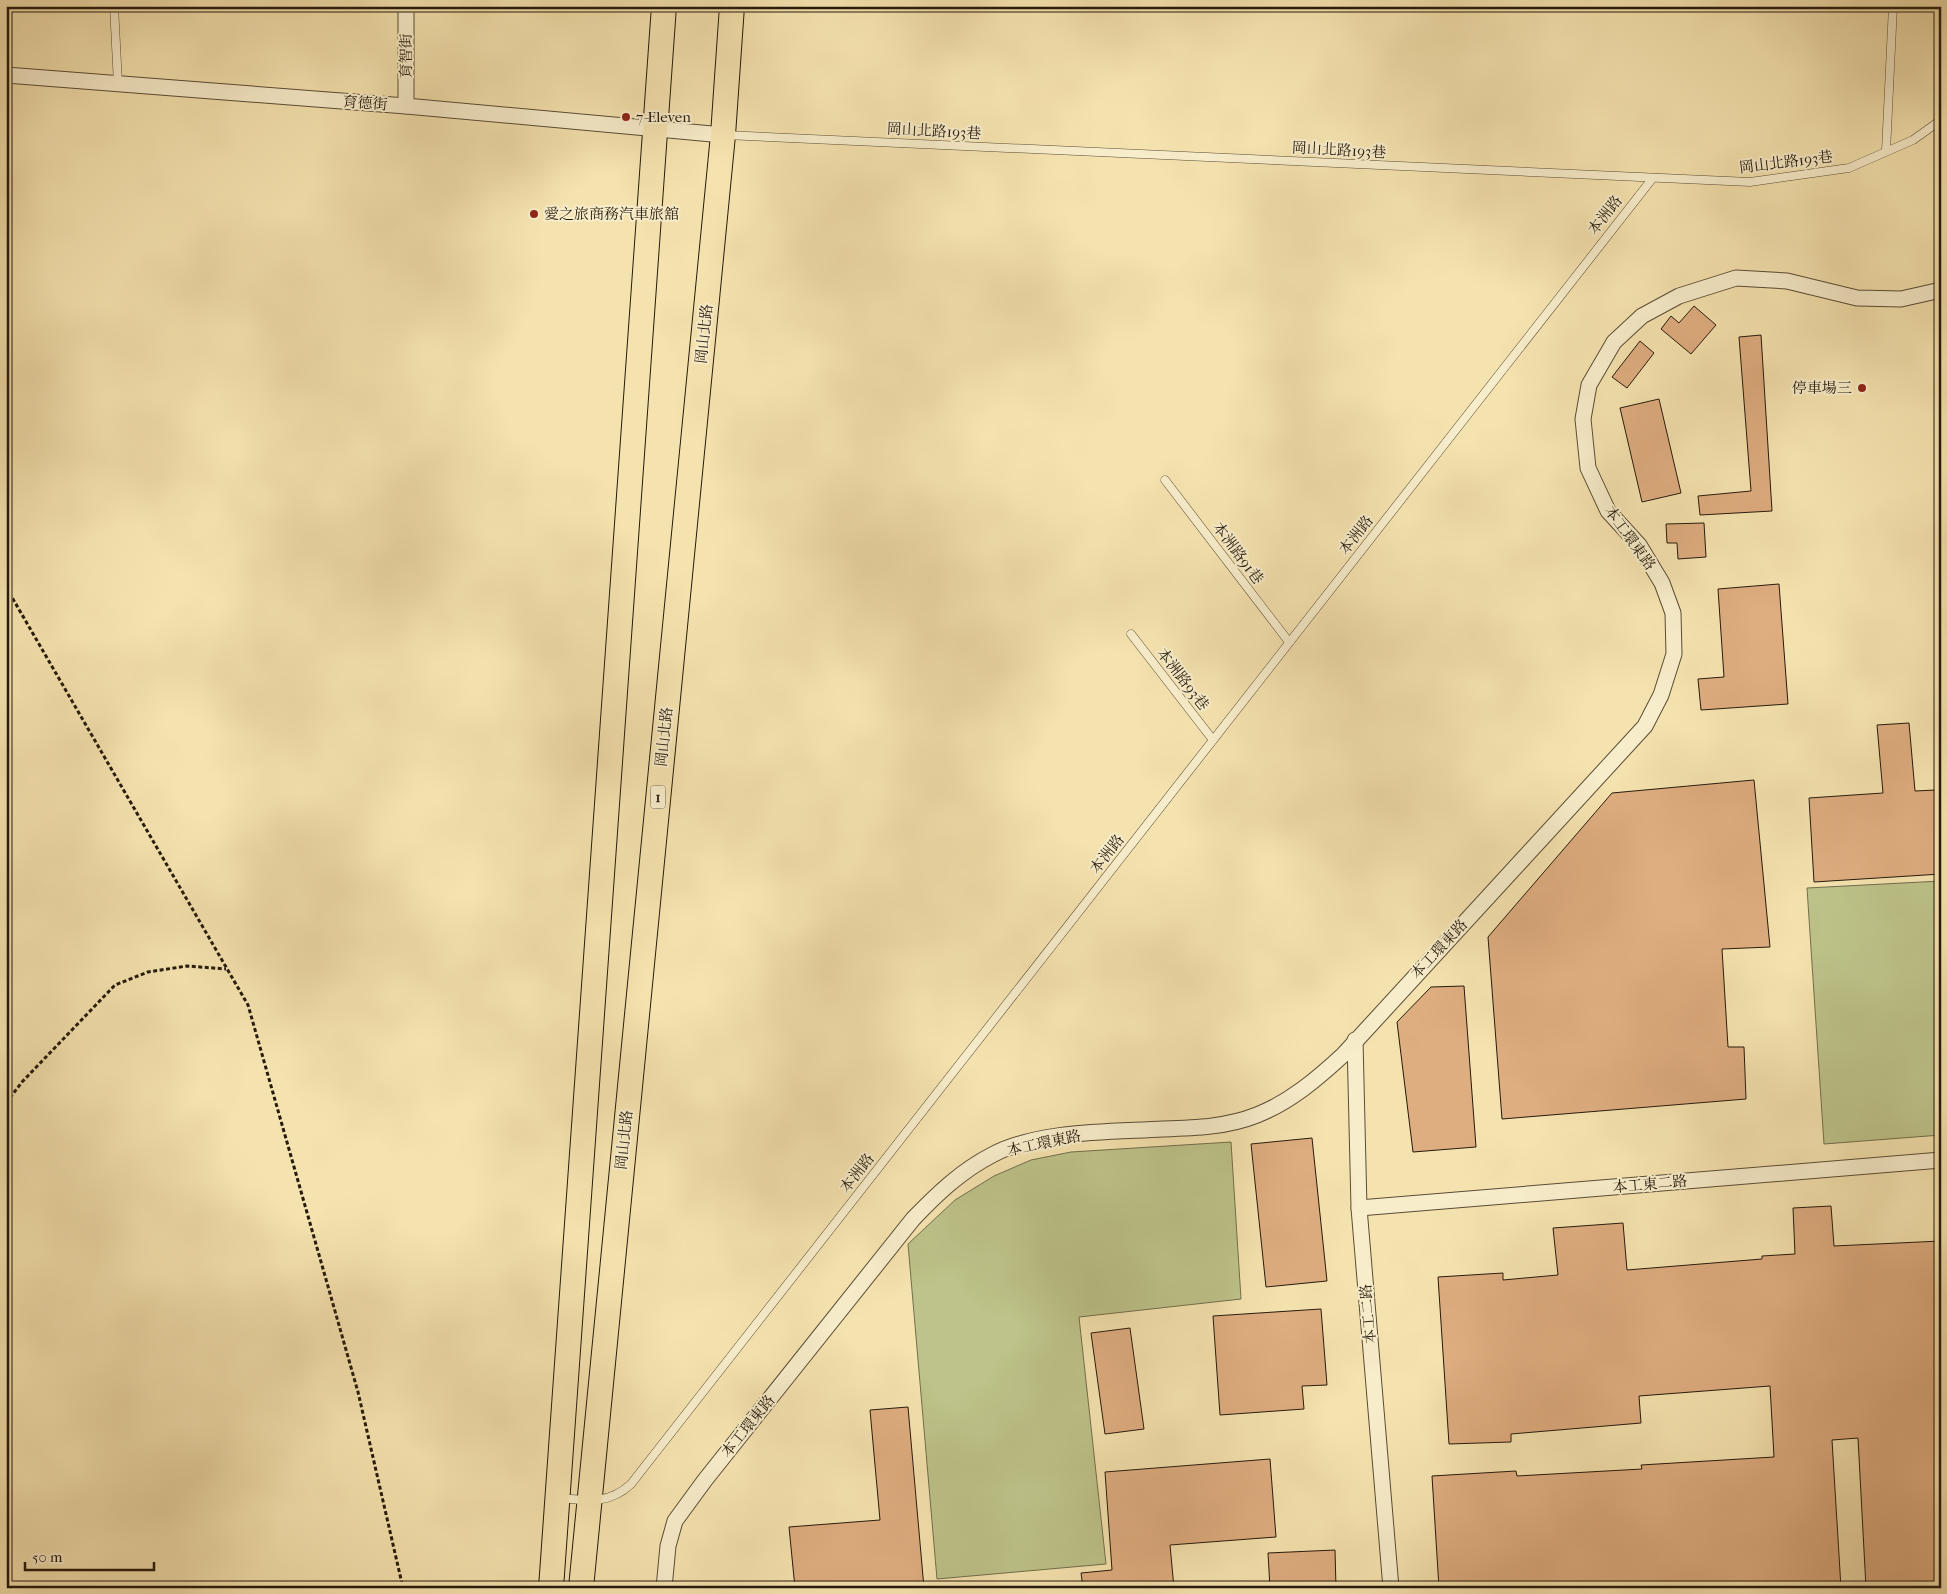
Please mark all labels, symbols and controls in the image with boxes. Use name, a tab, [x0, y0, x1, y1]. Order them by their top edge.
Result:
street label: 育智街	[397, 33, 415, 79]
street label: 育德街	[342, 92, 388, 114]
place label: 7-Eleven	[636, 108, 691, 126]
marker: 7-Eleven	[620, 111, 632, 123]
street label: 岡山北路193巷	[886, 120, 982, 142]
street label: 岡山北路193巷	[1291, 139, 1387, 161]
street label: 岡山北路193巷	[1738, 147, 1834, 177]
street label: 本洲路	[1584, 192, 1626, 238]
place label: 愛之旅商務汽車旅舘	[544, 205, 679, 223]
marker: 愛之旅商務汽車旅舘	[528, 208, 540, 220]
street label: 岡山北路	[692, 303, 716, 365]
place label: 停車場三	[1792, 379, 1852, 397]
marker: 停車場三	[1856, 382, 1868, 394]
street label: 本工環東路	[1601, 502, 1659, 574]
street label: 本洲路	[1335, 512, 1377, 558]
street label: 本洲路91巷	[1209, 518, 1267, 588]
street label: 本洲路93巷	[1153, 644, 1213, 714]
street label: 岡山北路	[652, 706, 676, 768]
road number: 1	[650, 786, 666, 809]
street label: 本洲路	[1086, 831, 1128, 877]
street label: 本工環東路	[1407, 915, 1471, 983]
street label: 岡山北路	[612, 1109, 636, 1171]
street label: 本工環東路	[1005, 1126, 1083, 1160]
street label: 本洲路	[836, 1150, 878, 1196]
street label: 本工東二路	[1612, 1172, 1688, 1196]
street label: 本工二路	[1356, 1283, 1380, 1345]
street label: 本工環東路	[717, 1391, 779, 1461]
scale bar	[25, 1539, 154, 1571]
text: 50 m	[32, 1548, 63, 1566]

